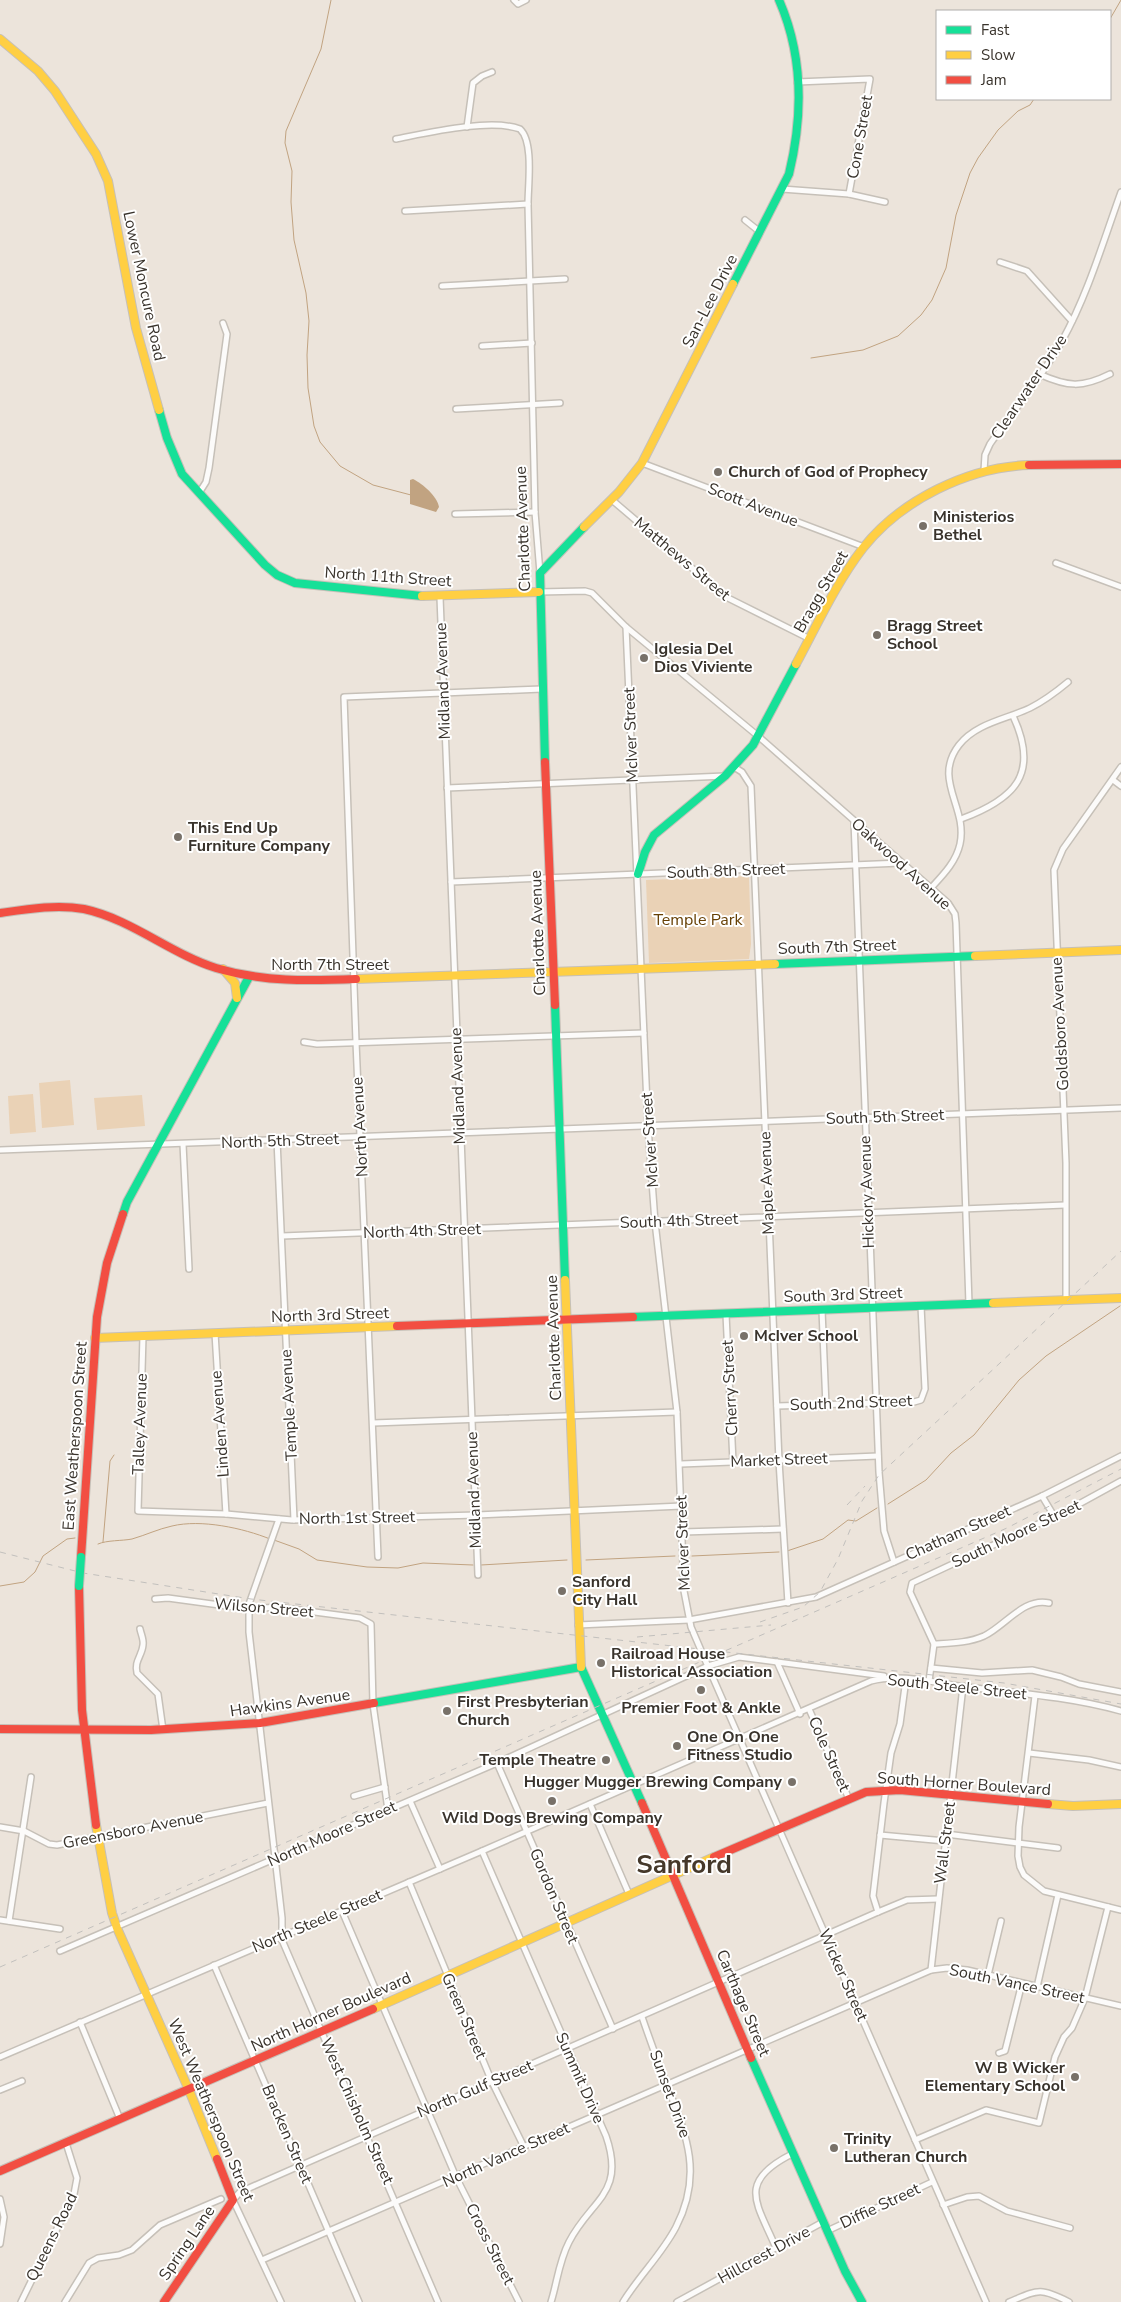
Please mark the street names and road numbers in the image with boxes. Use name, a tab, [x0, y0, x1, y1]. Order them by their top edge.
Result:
street label: Cone Street	[842, 93, 878, 181]
street label: Lower Moncure Road	[117, 209, 171, 363]
street label: San-Lee Drive	[677, 251, 743, 351]
street label: Clearwater Drive	[986, 330, 1072, 444]
street label: Charlotte Avenue	[510, 466, 536, 592]
street label: Scott Avenue	[704, 478, 802, 532]
street label: Matthews Street	[629, 512, 735, 606]
street label: Bragg Street	[789, 547, 854, 637]
street label: North 11th Street	[324, 562, 453, 592]
street label: Midland Avenue	[430, 622, 456, 740]
street label: McIver Street	[618, 687, 644, 783]
street label: Oakwood Avenue	[846, 813, 956, 915]
street label: South 8th Street	[666, 858, 786, 884]
street label: Charlotte Avenue	[525, 870, 551, 996]
street label: South 7th Street	[777, 934, 897, 960]
street label: North 7th Street	[271, 954, 389, 976]
street label: Goldsboro Avenue	[1046, 957, 1074, 1091]
street label: Midland Avenue	[445, 1027, 471, 1145]
street label: North Avenue	[346, 1076, 374, 1178]
street label: McIver Street	[636, 1091, 664, 1188]
street label: South 5th Street	[825, 1104, 945, 1130]
street label: North 5th Street	[221, 1128, 340, 1154]
street label: Maple Avenue	[754, 1131, 780, 1235]
street label: Hickory Avenue	[854, 1135, 880, 1249]
street label: South 4th Street	[619, 1208, 739, 1234]
street label: North 4th Street	[363, 1218, 482, 1244]
street label: Charlotte Avenue	[541, 1275, 567, 1401]
street label: South 3rd Street	[783, 1282, 903, 1308]
street label: North 3rd Street	[271, 1302, 390, 1328]
street label: Cherry Street	[716, 1339, 744, 1437]
street label: East Weatherspoon Street	[57, 1340, 93, 1531]
street label: Temple Avenue	[275, 1349, 303, 1461]
street label: Linden Avenue	[205, 1370, 235, 1478]
street label: Talley Avenue	[127, 1373, 153, 1475]
street label: South 2nd Street	[790, 1390, 913, 1416]
street label: Midland Avenue	[461, 1431, 487, 1549]
street label: Market Street	[730, 1447, 829, 1473]
street label: South Moore Street	[948, 1494, 1084, 1574]
street label: McIver Street	[670, 1495, 696, 1591]
street label: Chatham Street	[902, 1500, 1014, 1566]
street label: North 1st Street	[299, 1506, 416, 1530]
street label: Wilson Street	[214, 1593, 315, 1623]
street label: South Steele Street	[886, 1669, 1028, 1705]
street label: Hawkins Avenue	[229, 1684, 351, 1722]
street label: Cole Street	[803, 1713, 855, 1795]
street label: South Horner Boulevard	[876, 1767, 1052, 1801]
street label: North Moore Street	[264, 1796, 400, 1872]
street label: Wall Street	[929, 1800, 961, 1885]
street label: Greensboro Avenue	[61, 1806, 205, 1854]
street label: Gordon Street	[524, 1845, 584, 1947]
street label: North Steele Street	[249, 1884, 386, 1958]
street label: Wicker Street	[813, 1926, 873, 2025]
street label: Carthage Street	[711, 1946, 776, 2060]
street label: South Vance Street	[947, 1959, 1087, 2009]
street label: North Horner Boulevard	[247, 1967, 415, 2057]
street label: Green Street	[436, 1970, 492, 2063]
street label: West Weatherspoon Street	[162, 2015, 260, 2205]
street label: Summit Drive	[550, 2029, 610, 2127]
street label: West Chisholm Street	[315, 2034, 399, 2188]
street label: Sunset Drive	[644, 2047, 696, 2141]
street label: North Gulf Street	[414, 2054, 537, 2123]
street label: Bracken Street	[256, 2081, 318, 2187]
street label: North Vance Street	[439, 2117, 573, 2193]
street label: Diffie Street	[836, 2178, 924, 2234]
street label: Queens Road	[21, 2189, 83, 2285]
street label: Cross Street	[460, 2200, 520, 2289]
street label: Spring Lane	[154, 2201, 220, 2285]
street label: Hillcrest Drive	[714, 2221, 814, 2289]

